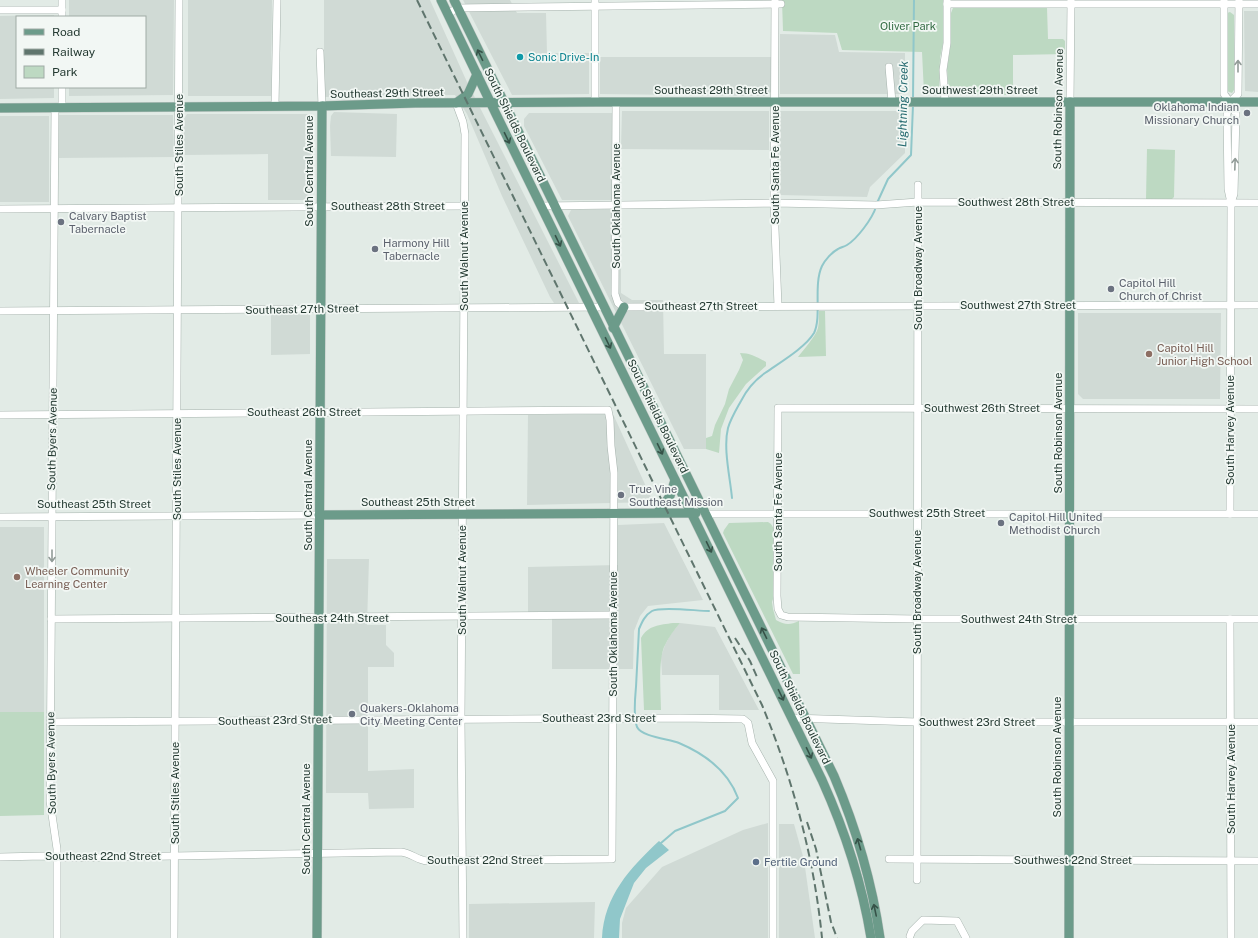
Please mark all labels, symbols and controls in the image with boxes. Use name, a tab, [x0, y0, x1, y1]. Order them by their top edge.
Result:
legend	[16, 16, 146, 88]
park label: Oliver Park	[880, 20, 936, 32]
text: Road	[52, 25, 80, 39]
text: Railway	[52, 45, 96, 59]
street label: South Robinson Avenue	[1051, 48, 1065, 170]
one-way arrow	[476, 49, 483, 61]
place label: Sonic Drive-In	[528, 51, 599, 63]
marker: Sonic Drive-In	[515, 52, 525, 62]
water label: Lightning Creek	[895, 60, 911, 147]
one-way arrow	[1234, 60, 1242, 73]
text: Park	[52, 65, 78, 79]
street label: South Shields Boulevard	[482, 66, 548, 184]
street label: Southeast 29th Street	[654, 84, 768, 96]
street label: Southwest 29th Street	[922, 84, 1038, 96]
street label: Southeast 29th Street	[330, 86, 444, 100]
street label: South Stiles Avenue	[173, 94, 185, 196]
place label: Oklahoma Indian Missionary Church	[1144, 101, 1239, 126]
street label: South Santa Fe Avenue	[769, 106, 781, 224]
marker: Oklahoma Indian Missionary Church	[1242, 108, 1252, 118]
street label: South Central Avenue	[303, 115, 315, 227]
one-way arrow	[504, 131, 511, 143]
street label: South Oklahoma Avenue	[610, 143, 622, 269]
one-way arrow	[1231, 158, 1239, 171]
street label: Southwest 28th Street	[958, 196, 1074, 208]
street label: Southeast 28th Street	[331, 200, 445, 212]
street label: South Walnut Avenue	[458, 201, 470, 311]
street label: South Broadway Avenue	[912, 206, 924, 330]
place label: Calvary Baptist Tabernacle	[69, 210, 147, 235]
marker: Calvary Baptist Tabernacle	[56, 217, 66, 227]
one-way arrow	[555, 235, 562, 247]
place label: Harmony Hill Tabernacle	[383, 237, 450, 262]
marker: Harmony Hill Tabernacle	[370, 244, 380, 254]
place label: Capitol Hill Church of Christ	[1119, 277, 1202, 302]
marker: Capitol Hill Church of Christ	[1106, 284, 1116, 294]
street label: Southwest 27th Street	[960, 299, 1076, 311]
street label: Southeast 27th Street	[644, 300, 758, 312]
street label: Southeast 27th Street	[245, 302, 359, 316]
one-way arrow	[605, 336, 612, 348]
place label: Capitol Hill Junior High School	[1157, 342, 1252, 367]
marker: Capitol Hill Junior High School	[1144, 349, 1154, 359]
street label: South Shields Boulevard	[625, 357, 691, 475]
street label: South Robinson Avenue	[1052, 373, 1064, 493]
street label: South Harvey Avenue	[1224, 375, 1236, 485]
street label: South Byers Avenue	[45, 387, 59, 491]
street label: Southwest 26th Street	[924, 402, 1040, 414]
street label: Southeast 26th Street	[247, 406, 361, 418]
street label: South Stiles Avenue	[171, 418, 183, 520]
street label: South Central Avenue	[302, 439, 314, 551]
one-way arrow	[657, 443, 664, 455]
street label: South Santa Fe Avenue	[772, 453, 784, 571]
place label: True Vine Southeast Mission	[629, 483, 723, 508]
marker: True Vine Southeast Mission	[616, 490, 626, 500]
street label: Southeast 25th Street	[361, 496, 475, 508]
street label: Southeast 25th Street	[37, 498, 151, 510]
street label: Southwest 25th Street	[869, 507, 985, 519]
place label: Capitol Hill United Methodist Church	[1009, 511, 1102, 536]
marker: Capitol Hill United Methodist Church	[996, 518, 1006, 528]
street label: South Walnut Avenue	[456, 525, 468, 635]
street label: South Broadway Avenue	[911, 530, 923, 654]
one-way arrow	[706, 541, 713, 553]
one-way arrow	[48, 549, 56, 562]
place label: Wheeler Community Learning Center	[25, 565, 129, 590]
street label: South Oklahoma Avenue	[607, 571, 619, 697]
marker: Wheeler Community Learning Center	[12, 572, 22, 582]
street label: Southeast 24th Street	[275, 612, 389, 624]
street label: Southwest 24th Street	[961, 613, 1077, 625]
one-way arrow	[760, 628, 767, 640]
street label: South Shields Boulevard	[767, 648, 833, 766]
one-way arrow	[778, 689, 785, 701]
street label: South Robinson Avenue	[1051, 697, 1063, 817]
place label: Quakers-Oklahoma City Meeting Center	[360, 702, 462, 727]
marker: Quakers-Oklahoma City Meeting Center	[347, 709, 357, 719]
street label: South Byers Avenue	[44, 711, 58, 815]
street label: Southeast 23rd Street	[542, 712, 656, 724]
street label: Southeast 23rd Street	[218, 713, 332, 727]
street label: Southwest 23rd Street	[919, 716, 1035, 728]
street label: South Harvey Avenue	[1225, 724, 1237, 834]
street label: South Stiles Avenue	[169, 742, 181, 844]
one-way arrow	[806, 747, 813, 759]
street label: South Central Avenue	[300, 763, 312, 875]
one-way arrow	[855, 838, 862, 851]
street label: Southeast 22nd Street	[45, 850, 161, 862]
street label: Southeast 22nd Street	[427, 854, 543, 866]
street label: Southwest 22nd Street	[1014, 854, 1132, 866]
place label: Fertile Ground	[764, 856, 838, 868]
marker: Fertile Ground	[751, 857, 761, 867]
one-way arrow	[871, 903, 879, 916]

